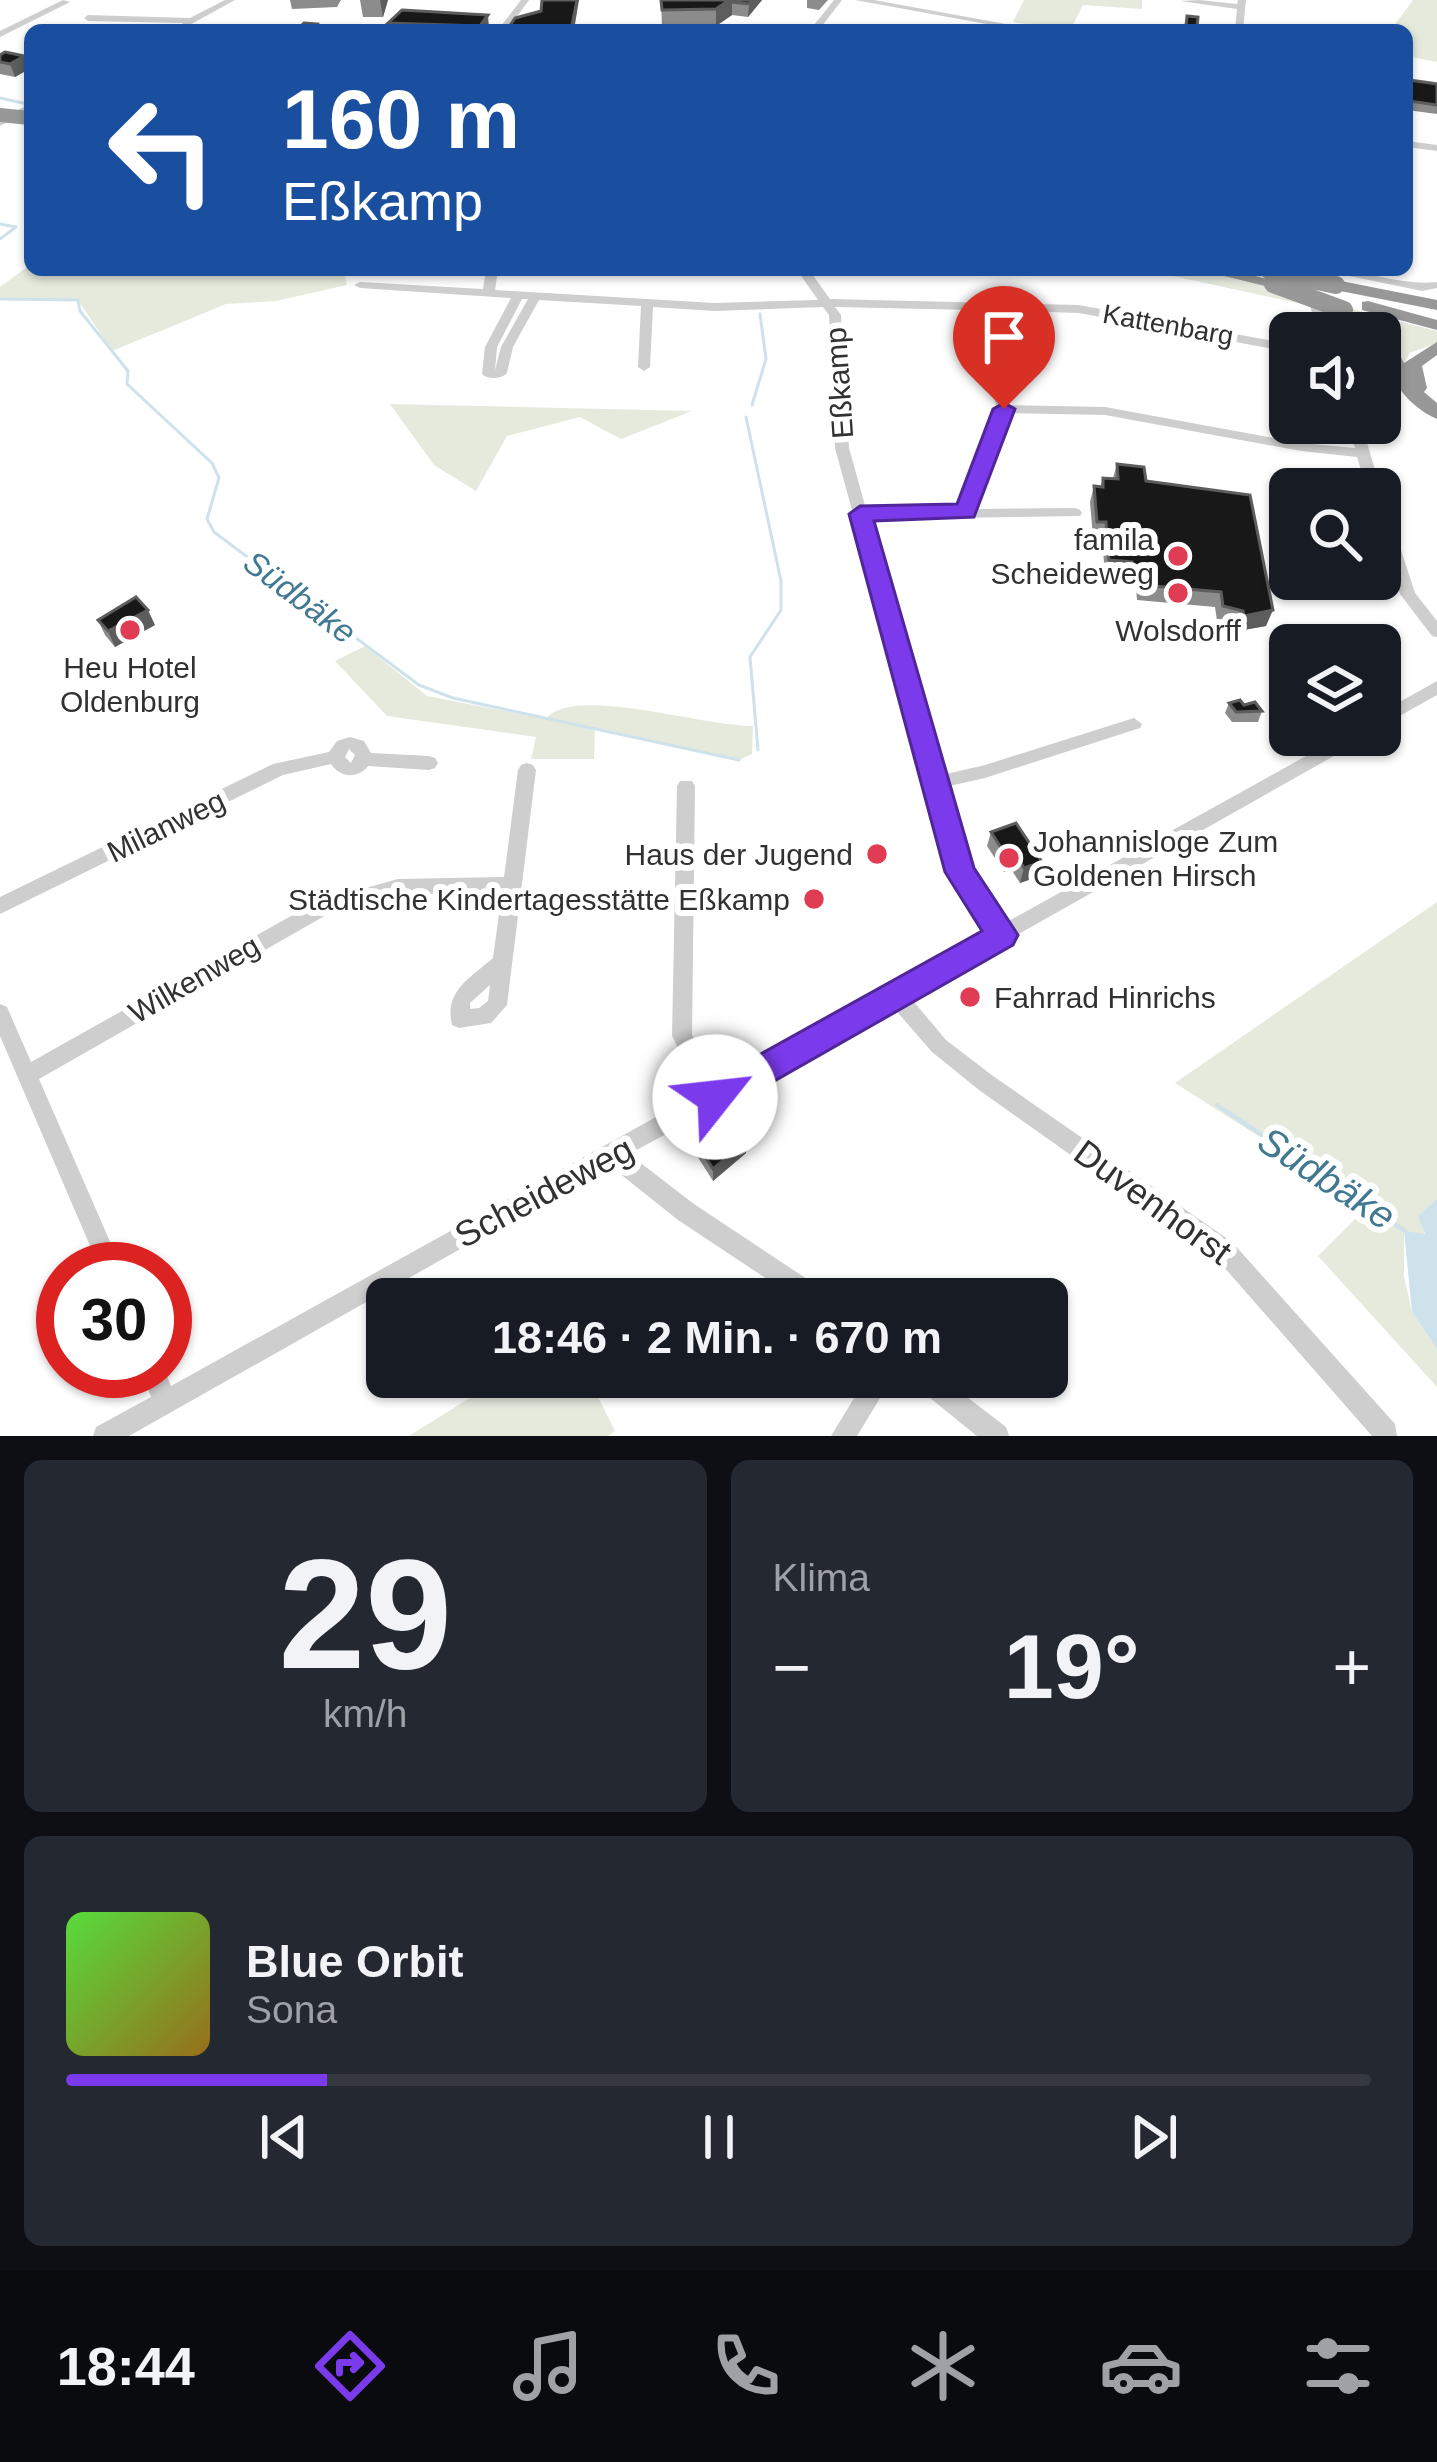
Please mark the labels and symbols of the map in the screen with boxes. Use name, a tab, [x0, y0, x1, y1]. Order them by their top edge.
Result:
pin	[953, 286, 1055, 409]
street label: Kattenbarg	[1100, 299, 1236, 351]
street label: Eßkamp	[819, 326, 859, 440]
place label: famila Scheideweg	[991, 523, 1154, 590]
water label: Südbäke	[237, 543, 363, 651]
marker: famila Scheideweg	[1165, 543, 1191, 569]
marker: Wolsdorff	[1165, 580, 1191, 606]
place label: Wolsdorff	[1115, 614, 1241, 647]
marker: Heu Hotel Oldenburg	[117, 617, 143, 643]
place label: Heu Hotel Oldenburg	[60, 651, 200, 718]
street label: Milanweg	[102, 783, 230, 869]
place label: Johannisloge Zum Goldenen Hirsch	[1033, 825, 1278, 892]
place label: Haus der Jugend	[625, 838, 853, 871]
marker: Haus der Jugend	[864, 841, 890, 867]
marker: Johannisloge Zum Goldenen Hirsch	[996, 845, 1022, 871]
place label: Städtische Kindertagesstätte Eßkamp	[288, 883, 790, 916]
marker: Städtische Kindertagesstätte Eßkamp	[801, 886, 827, 912]
street label: Wilkenweg	[123, 928, 265, 1030]
place label: Fahrrad Hinrichs	[994, 981, 1216, 1014]
marker: Fahrrad Hinrichs	[957, 984, 983, 1010]
position arrow	[652, 1034, 778, 1160]
water label: Südbäke	[1251, 1118, 1403, 1238]
street label: Scheideweg	[448, 1128, 640, 1256]
street label: Duvenhorst	[1066, 1131, 1240, 1273]
speed limit sign: 30	[36, 1242, 192, 1398]

